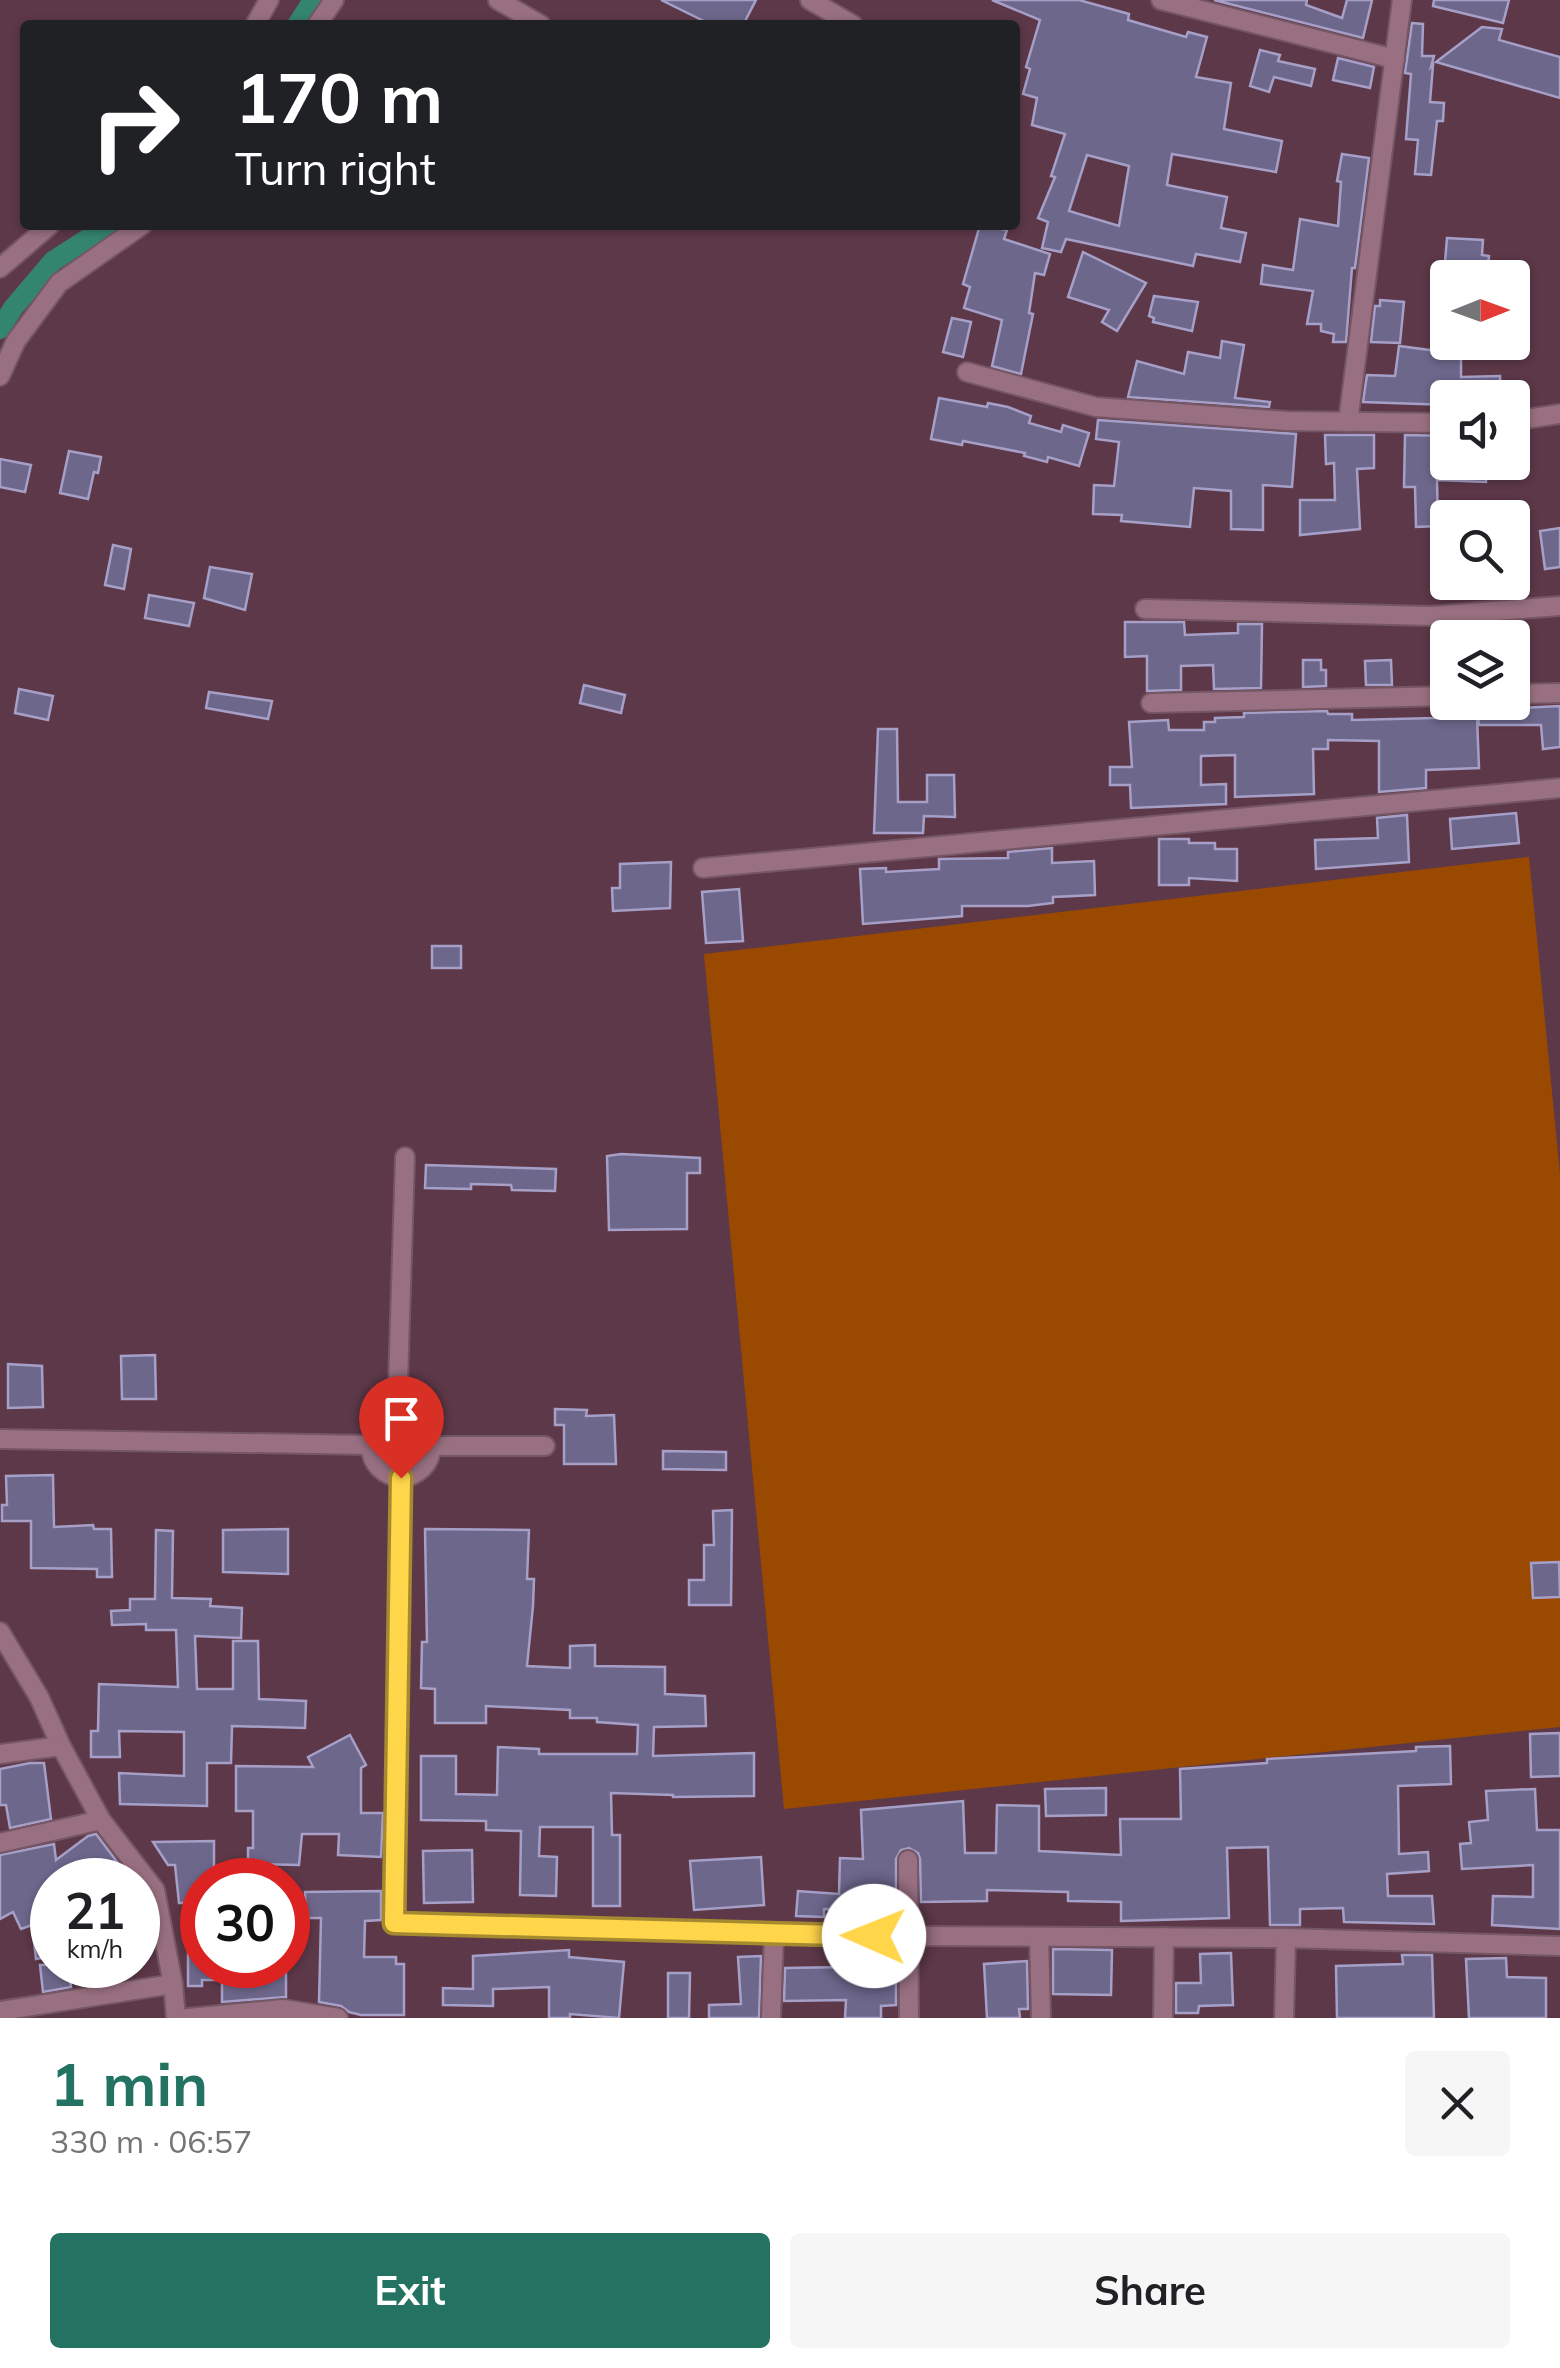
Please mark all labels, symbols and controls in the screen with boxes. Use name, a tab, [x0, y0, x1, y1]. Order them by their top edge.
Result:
text: 170 m	[235, 53, 443, 141]
icon: right	[70, 60, 200, 190]
text: Turn right	[235, 140, 436, 196]
north arrow	[1430, 260, 1530, 360]
map controls	[1430, 260, 1530, 720]
button: sound	[1430, 380, 1530, 480]
button: search	[1430, 500, 1530, 600]
button: layers	[1430, 620, 1530, 720]
pin	[359, 1376, 444, 1479]
icon: arrive	[374, 1391, 429, 1446]
speed limit sign: 30	[180, 1858, 310, 1988]
text: 21	[65, 1879, 125, 1942]
position arrow	[822, 1884, 926, 1988]
text: km/h	[67, 1933, 123, 1964]
text: 1 min	[50, 2046, 208, 2121]
button: close	[1405, 2051, 1510, 2156]
text: 330 m · 06:57	[50, 2121, 252, 2161]
button: Exit	[50, 2233, 770, 2348]
button: Share	[790, 2233, 1510, 2348]

